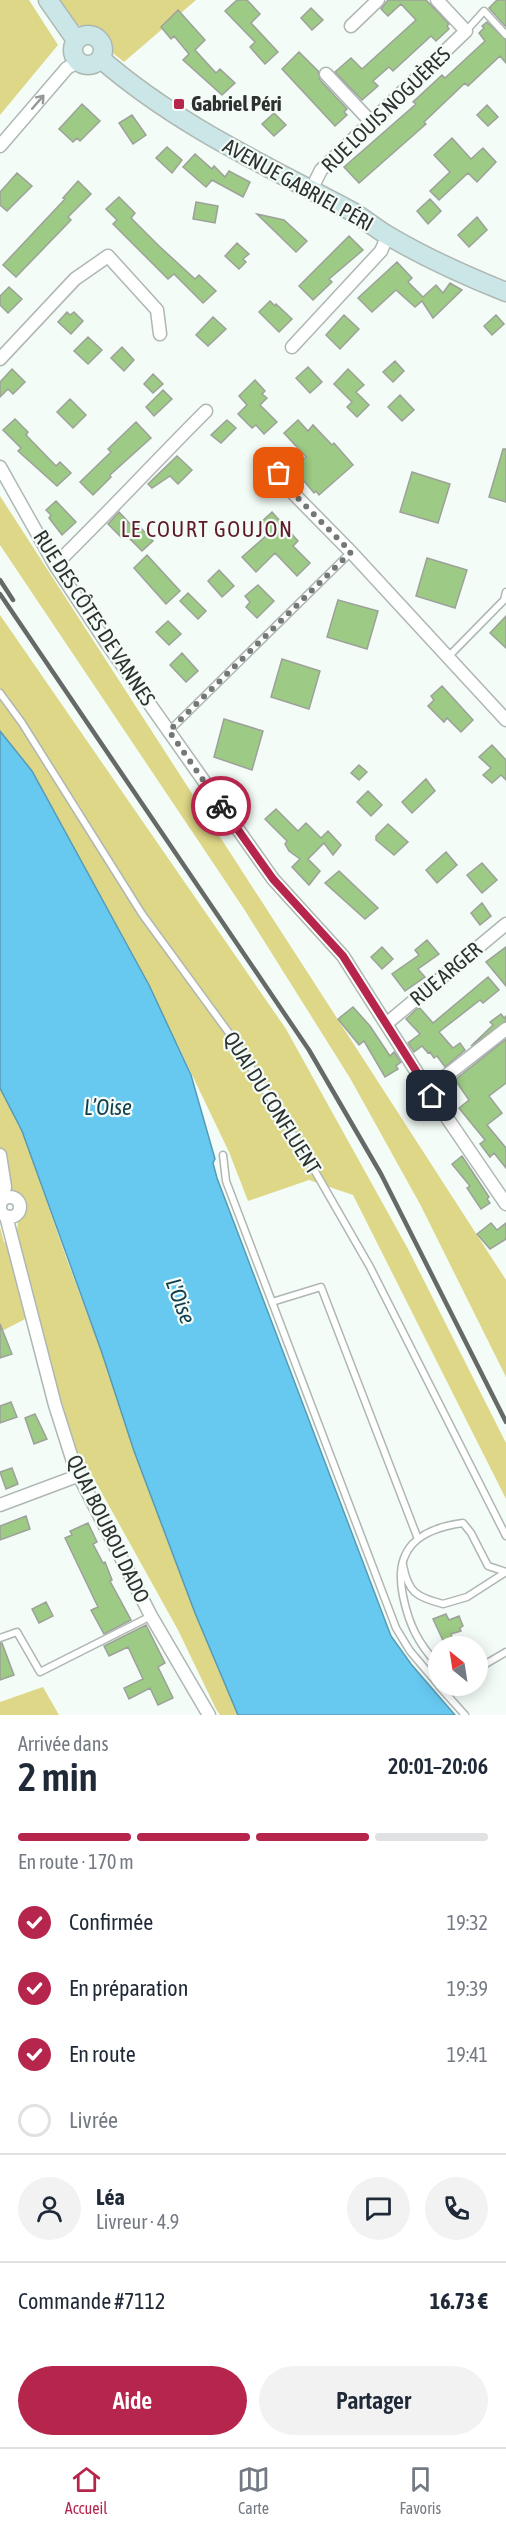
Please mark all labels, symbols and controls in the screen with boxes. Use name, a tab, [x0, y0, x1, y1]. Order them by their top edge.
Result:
street label: RUE LOUIS NOGUÈRES	[316, 42, 455, 177]
place label: Gabriel Péri	[191, 91, 282, 115]
one-way arrow	[31, 95, 45, 110]
marker: Gabriel Péri	[172, 97, 186, 111]
street label: AVENUE GABRIEL PÉRI	[219, 133, 378, 235]
pin	[253, 447, 304, 498]
icon: bag	[262, 456, 295, 489]
district label: LE COURT GOUJON	[121, 516, 293, 542]
street label: RUE DES CÔTES DE VANNES	[29, 525, 161, 710]
courier	[191, 776, 251, 836]
icon: bike	[205, 790, 238, 823]
street label: RUE ARGER	[405, 936, 486, 1010]
street label: QUAI DU CONFLUENT	[219, 1027, 326, 1178]
pin	[406, 1070, 457, 1121]
icon: home	[415, 1079, 448, 1112]
water label: L’Oise	[84, 1094, 132, 1120]
water label: L'Oise	[160, 1275, 202, 1327]
street label: QUAI BOUBOU DADO	[63, 1451, 155, 1606]
north arrow	[428, 1636, 488, 1696]
map controls	[428, 1636, 488, 1696]
text: Arrivée dans	[18, 1732, 109, 1755]
text: 20:01–20:06	[388, 1753, 488, 1779]
text: 2 min	[18, 1755, 98, 1799]
text: En route · 170 m	[18, 1850, 134, 1873]
icon: check	[18, 1906, 51, 1939]
text: Confirmée	[69, 1909, 153, 1935]
text: 19:32	[447, 1911, 488, 1934]
icon: check	[18, 1972, 51, 2005]
text: En préparation	[69, 1975, 188, 2001]
text: 19:39	[447, 1977, 488, 2000]
icon: check	[18, 2038, 51, 2071]
text: En route	[69, 2041, 136, 2067]
text: 19:41	[447, 2043, 488, 2066]
text: Livrée	[69, 2107, 118, 2133]
button: person	[18, 2177, 81, 2240]
button: chat	[347, 2177, 410, 2240]
button: phone	[425, 2177, 488, 2240]
text: Léa	[96, 2184, 125, 2210]
text: Livreur · 4.9	[96, 2210, 179, 2233]
text: Commande #7112	[18, 2288, 165, 2314]
text: 16.73 €	[430, 2288, 488, 2314]
button: Aide	[18, 2366, 247, 2435]
button: Partager	[259, 2366, 488, 2435]
tab: Accueil	[65, 2463, 107, 2517]
tab: Carte	[237, 2463, 270, 2517]
tab: Favoris	[400, 2463, 441, 2517]

